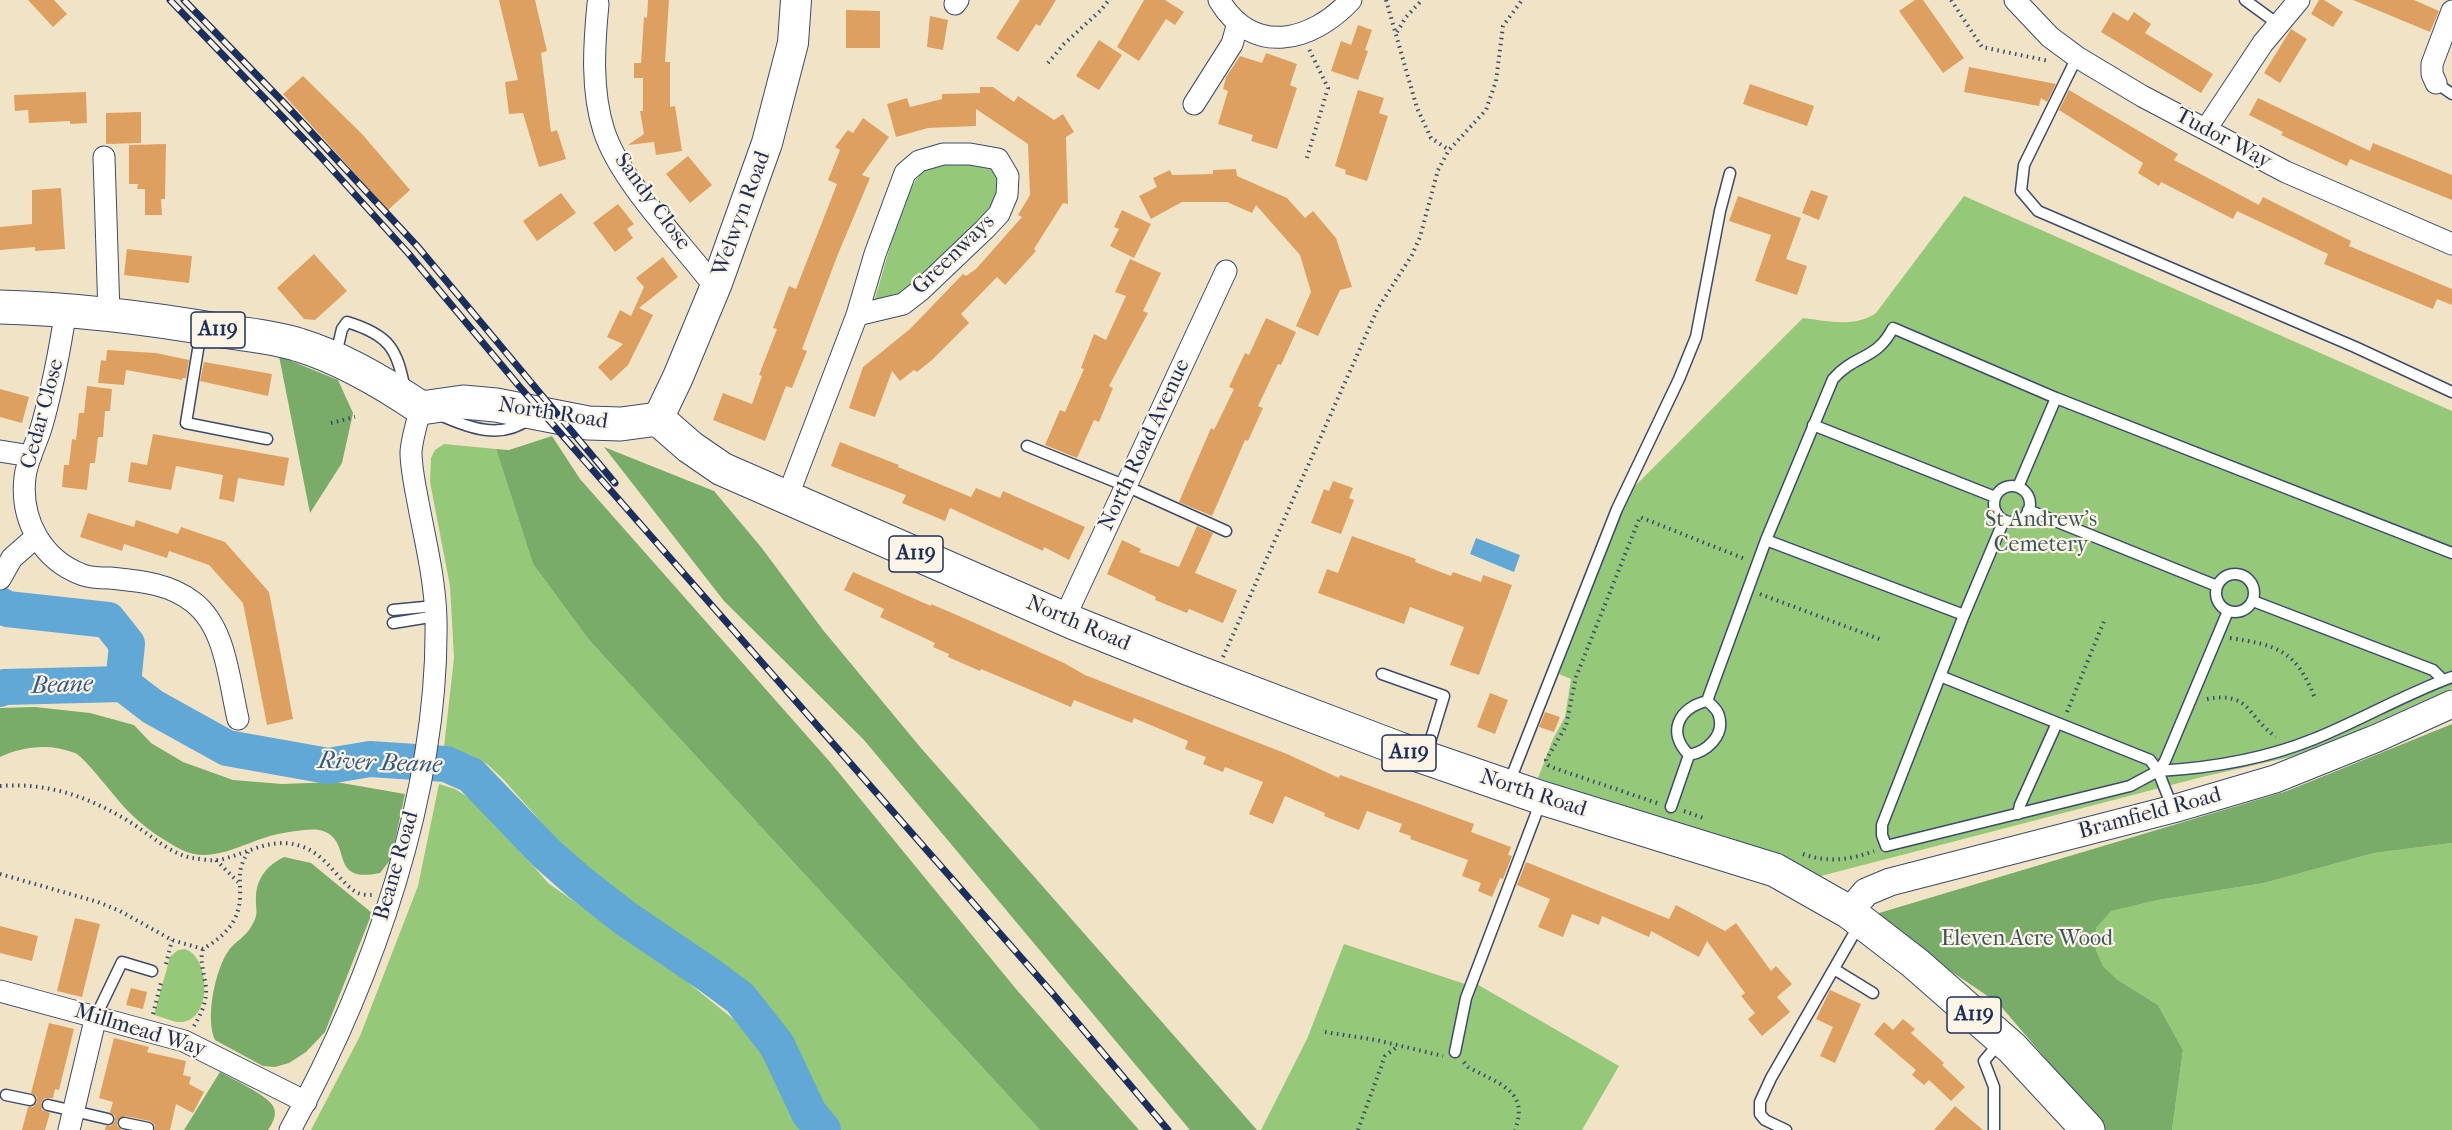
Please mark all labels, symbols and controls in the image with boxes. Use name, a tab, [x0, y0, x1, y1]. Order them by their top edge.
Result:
street label: Tudor Way	[2170, 103, 2276, 175]
street label: Sandy Close	[608, 148, 696, 256]
street label: Welwyn Road	[707, 148, 777, 280]
street label: Greenways	[907, 209, 1001, 301]
road number: A119	[191, 312, 245, 348]
street label: North Road Avenue	[1094, 355, 1196, 535]
street label: Cedar Close	[16, 356, 70, 472]
street label: North Road	[496, 392, 610, 436]
park label: St Andrew's Cemetery	[1985, 508, 2097, 560]
road number: A119	[889, 536, 943, 572]
street label: North Road	[1022, 590, 1134, 658]
water label: Beane	[31, 671, 93, 701]
road number: A119	[1382, 735, 1436, 771]
water label: River Beane	[318, 747, 442, 781]
street label: North Road	[1476, 764, 1590, 824]
street label: Bramfield Road	[2076, 782, 2224, 846]
street label: Beane Road	[369, 808, 425, 924]
park label: Eleven Acre Wood	[1941, 927, 2113, 953]
road number: A119	[1947, 997, 2001, 1033]
street label: Millmead Way	[71, 998, 209, 1064]

